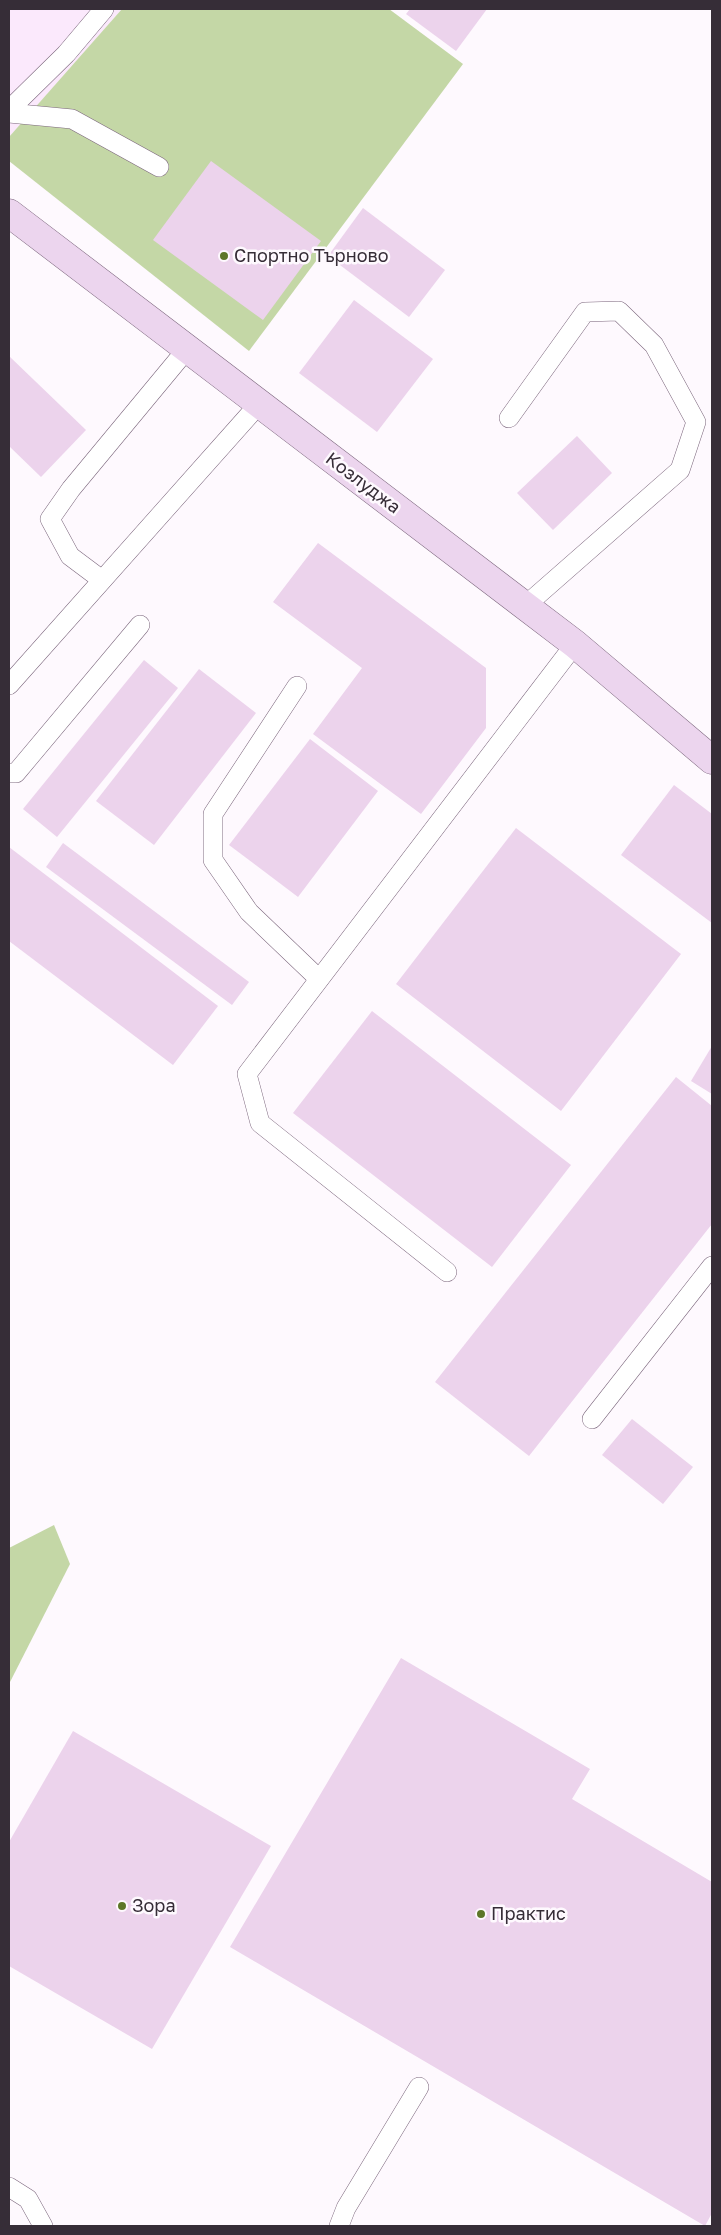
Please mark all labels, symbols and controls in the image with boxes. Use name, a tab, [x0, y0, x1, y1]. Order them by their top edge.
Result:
place label: Спортно Търново	[234, 244, 388, 266]
marker: Спортно Търново	[218, 250, 230, 262]
street label: Козлуджа	[322, 447, 405, 517]
place label: Зора	[132, 1894, 176, 1916]
marker: Зора	[116, 1900, 128, 1912]
place label: Практис	[491, 1902, 566, 1924]
marker: Практис	[475, 1908, 487, 1920]

